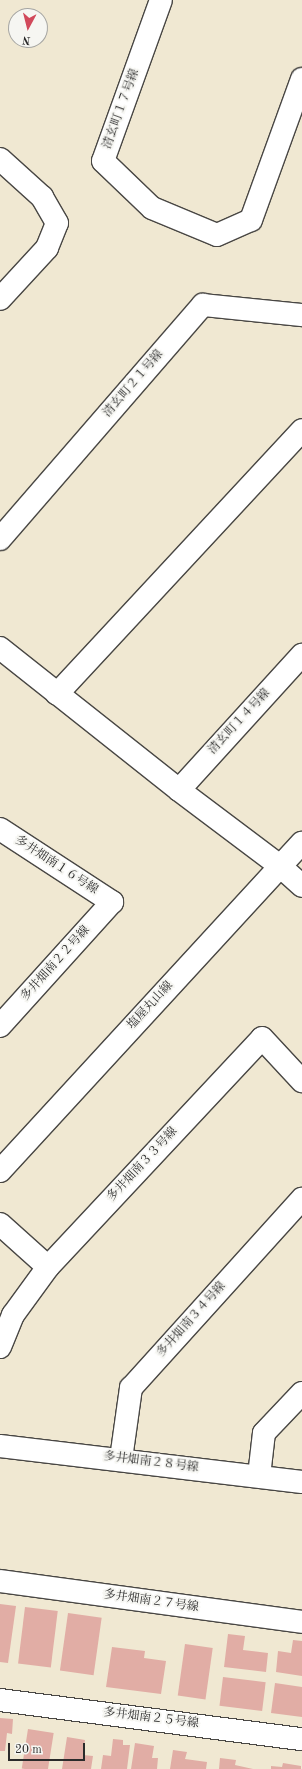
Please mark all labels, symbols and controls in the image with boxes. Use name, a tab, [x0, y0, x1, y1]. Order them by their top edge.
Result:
north arrow	[8, 8, 48, 48]
text: N	[22, 33, 31, 45]
street label: 清玄町１７号線	[101, 67, 143, 151]
street label: 清玄町２１号線	[101, 348, 167, 420]
street label: 清玄町１４号線	[206, 686, 274, 758]
street label: 多井畑南１６号線	[12, 834, 100, 898]
street label: 多井畑南２２号線	[19, 924, 93, 1004]
street label: 塩屋丸山線	[125, 979, 177, 1033]
street label: 多井畑南３３号線	[105, 1125, 181, 1205]
street label: 多井畑南３４号線	[155, 1280, 229, 1360]
street label: 多井畑南２８号線	[102, 1450, 200, 1476]
street label: 多井畑南２７号線	[102, 1588, 200, 1616]
street label: 多井畑南２５号線	[102, 1706, 200, 1732]
scale bar	[10, 1735, 87, 1761]
text: 20 m	[15, 1744, 42, 1756]

